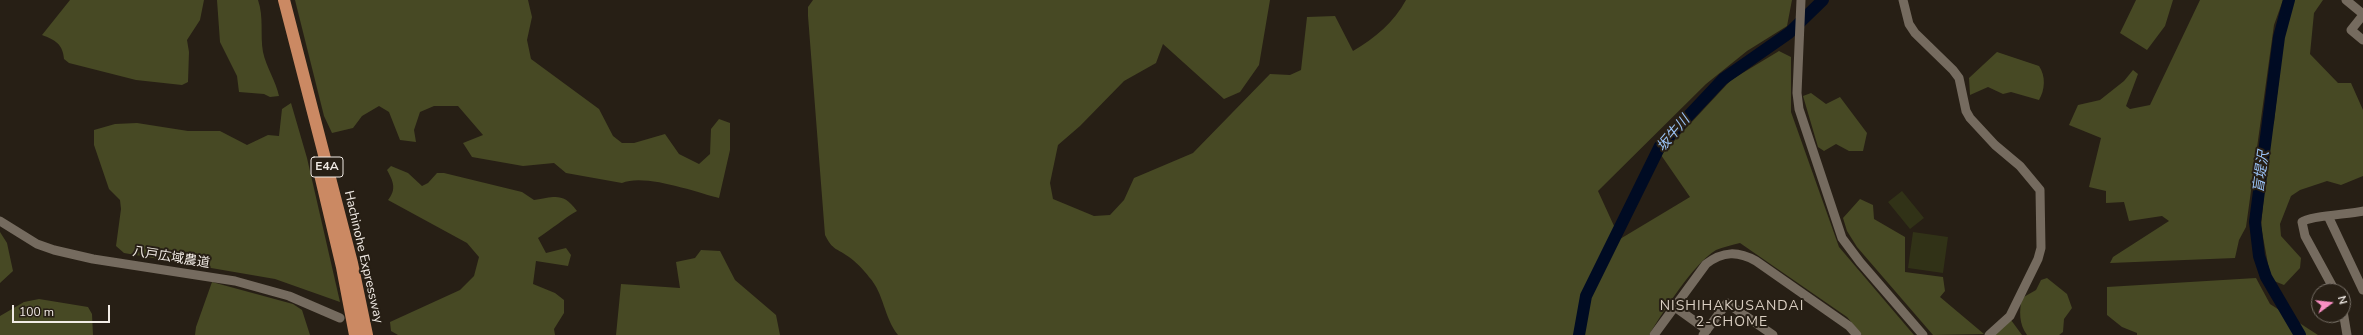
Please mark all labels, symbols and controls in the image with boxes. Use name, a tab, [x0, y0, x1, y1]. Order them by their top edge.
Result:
water label: 坂牛川	[1654, 113, 1694, 155]
water label: 盲堤沢	[2251, 150, 2273, 194]
road number: E4A	[311, 157, 343, 177]
street label: Hachinohe Expressway	[340, 189, 386, 325]
street label: 八戸広域農道	[131, 244, 211, 272]
north arrow	[2311, 283, 2351, 323]
text: N	[2334, 294, 2350, 306]
scale bar	[14, 297, 112, 323]
district label: NISHIHAKUSANDAI 2-CHOME	[1660, 299, 1804, 332]
text: 100 m	[19, 304, 54, 320]

